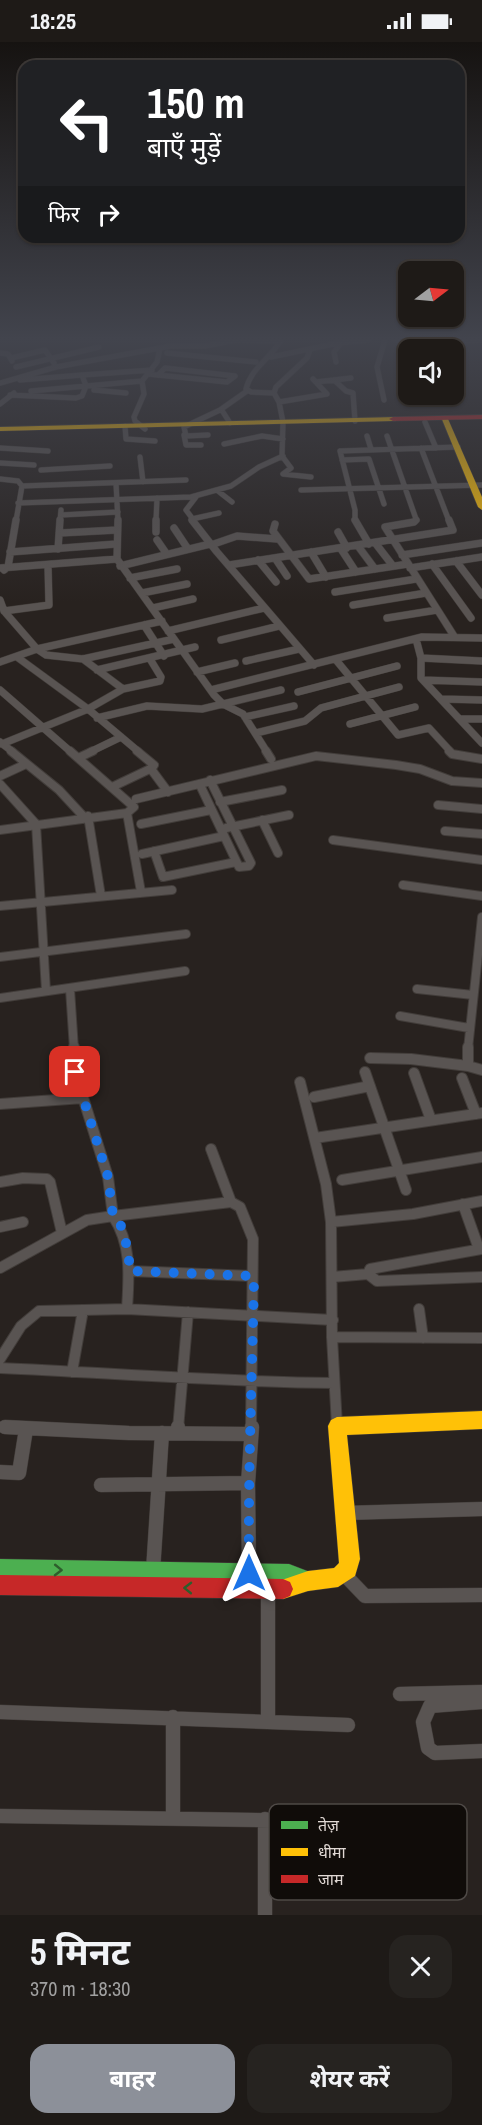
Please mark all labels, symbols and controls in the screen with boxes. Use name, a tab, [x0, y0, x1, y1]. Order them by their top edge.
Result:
text: 18:25	[30, 6, 76, 36]
text: 150 m	[147, 75, 245, 131]
icon: left	[48, 84, 126, 162]
text: बाएँ मुड़ें	[147, 129, 221, 165]
icon: right	[92, 198, 125, 231]
text: फिर	[48, 199, 80, 229]
north arrow	[398, 261, 464, 327]
map controls	[398, 261, 464, 405]
button: sound	[398, 339, 464, 405]
pin	[49, 1046, 100, 1097]
icon: arrive	[58, 1055, 91, 1088]
position arrow	[217, 1541, 281, 1605]
one-way arrow	[54, 1564, 63, 1576]
one-way arrow	[183, 1581, 192, 1594]
legend	[269, 1804, 467, 1900]
text: तेज़	[318, 1814, 340, 1836]
text: धीमा	[318, 1841, 347, 1863]
text: जाम	[318, 1868, 344, 1890]
text: 5 मिनट	[30, 1928, 130, 1976]
button: close	[389, 1935, 452, 1998]
text: 370 m · 18:30	[30, 1975, 130, 2002]
button: बाहर	[30, 2044, 235, 2113]
button: शेयर करें	[247, 2044, 452, 2113]

